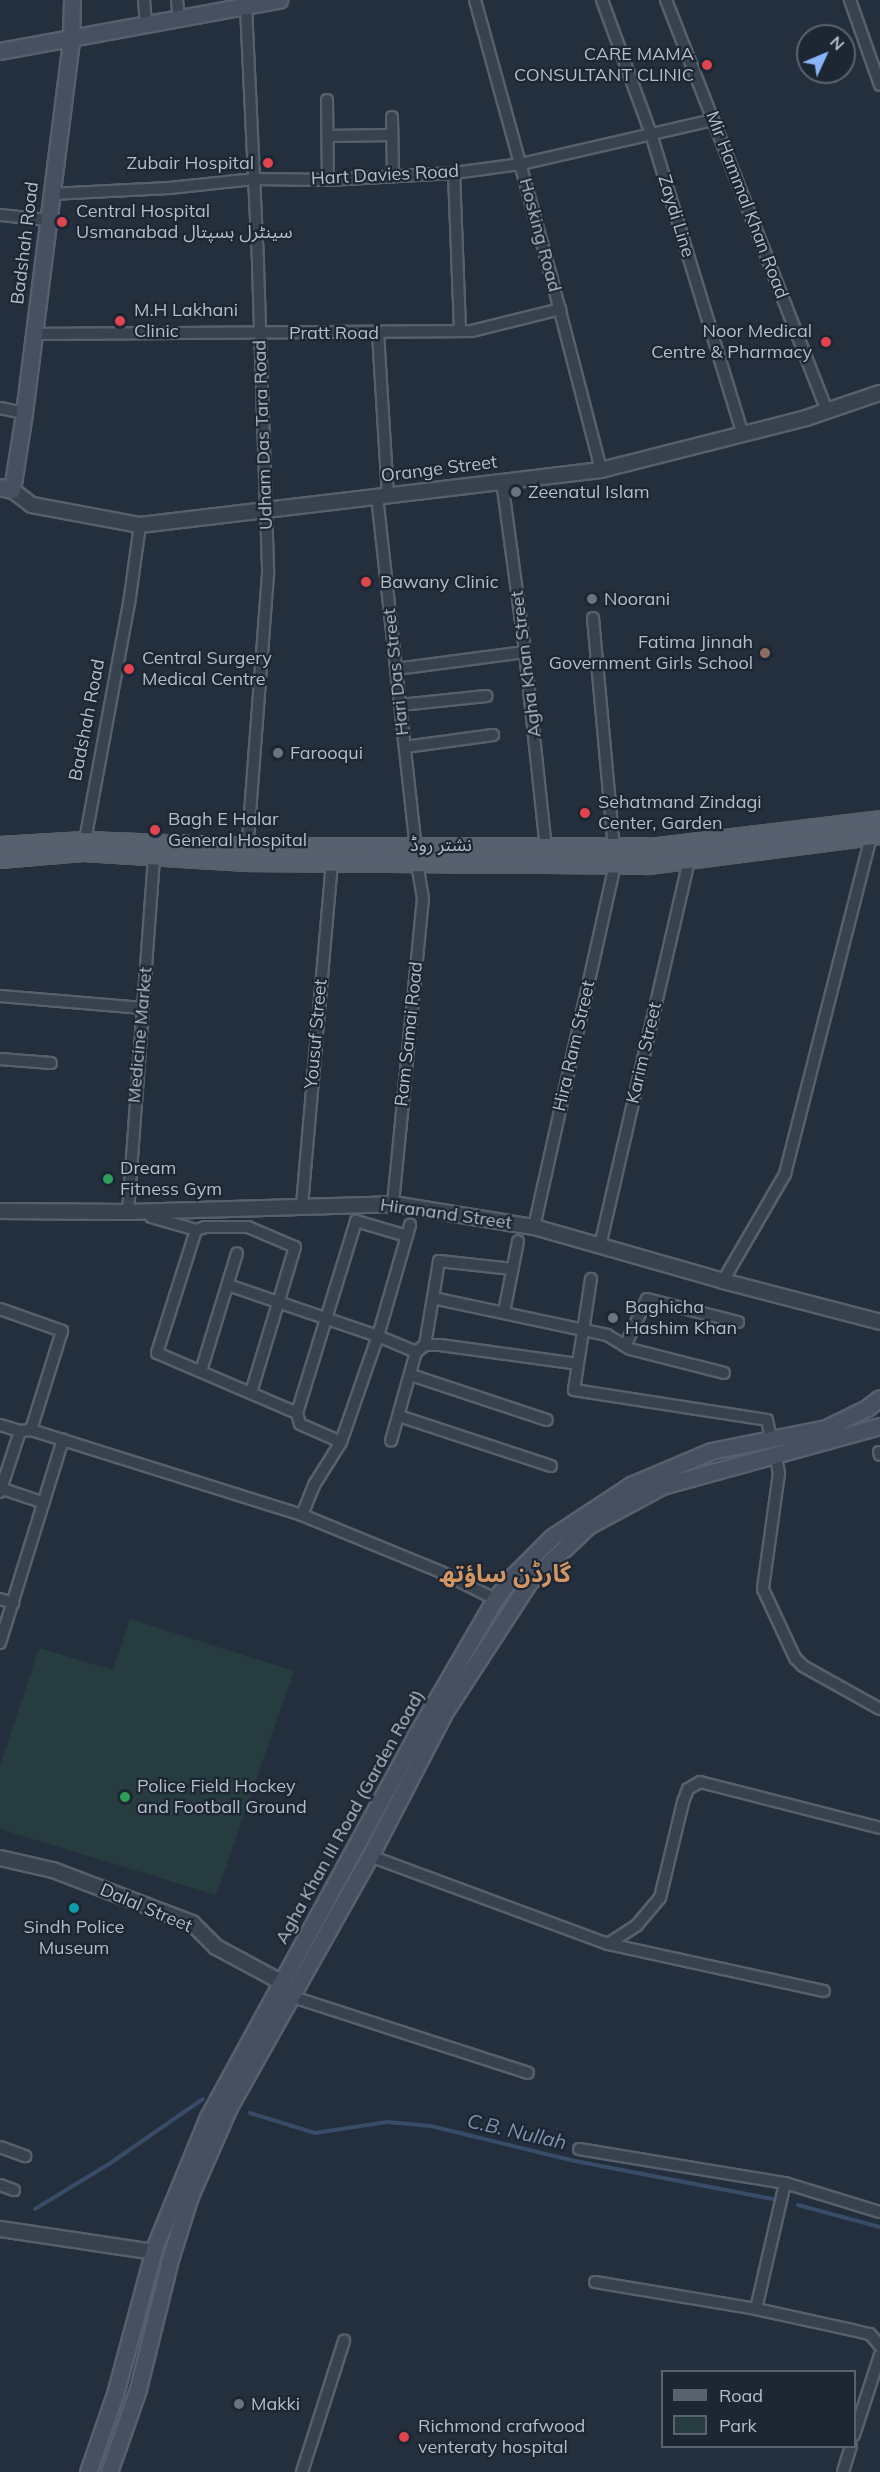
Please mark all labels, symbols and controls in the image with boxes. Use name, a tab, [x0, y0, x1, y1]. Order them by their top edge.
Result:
north arrow	[796, 24, 856, 84]
text: N	[826, 32, 849, 54]
place label: CARE MAMA CONSULTANT CLINIC	[514, 44, 694, 86]
marker: CARE MAMA CONSULTANT CLINIC	[698, 56, 716, 74]
street label: Mir Hammal Khan Road	[701, 108, 793, 302]
place label: Zubair Hospital	[126, 152, 254, 174]
marker: Zubair Hospital	[259, 154, 277, 172]
street label: Hart Davies Road	[310, 160, 460, 190]
street label: Zaydi Line	[653, 172, 699, 260]
street label: Hosking Road	[514, 176, 566, 294]
street label: Badshah Road	[7, 180, 43, 306]
place label: Central Hospital Usmanabad سینٹرل ہسپتال	[76, 201, 292, 244]
marker: Central Hospital Usmanabad سینٹرل ہسپتال	[53, 213, 71, 231]
place label: M.H Lakhani Clinic	[134, 300, 238, 342]
marker: M.H Lakhani Clinic	[111, 312, 129, 330]
place label: Noor Medical Centre & Pharmacy	[651, 321, 812, 364]
street label: Pratt Road	[289, 322, 379, 344]
marker: Noor Medical Centre & Pharmacy	[817, 333, 835, 351]
street label: Udham Das Tara Road	[249, 340, 277, 530]
street label: Orange Street	[380, 451, 498, 487]
place label: Zeenatul Islam	[528, 481, 650, 503]
marker: Zeenatul Islam	[509, 485, 523, 499]
place label: Bawany Clinic	[380, 571, 499, 593]
marker: Bawany Clinic	[357, 573, 375, 591]
place label: Noorani	[604, 588, 670, 610]
street label: Agha Khan Street	[506, 589, 546, 739]
marker: Noorani	[585, 592, 599, 606]
street label: Hari Das Street	[379, 607, 413, 737]
place label: Fatima Jinnah Government Girls School	[549, 632, 753, 674]
marker: Fatima Jinnah Government Girls School	[758, 646, 772, 660]
place label: Central Surgery Medical Centre	[142, 648, 272, 690]
street label: Badshah Road	[65, 657, 109, 783]
marker: Central Surgery Medical Centre	[120, 660, 138, 678]
place label: Farooqui	[290, 742, 363, 764]
marker: Farooqui	[271, 746, 285, 760]
place label: Sehatmand Zindagi Center, Garden	[598, 792, 762, 834]
marker: Sehatmand Zindagi Center, Garden	[576, 804, 594, 822]
place label: Bagh E Halar General Hospital	[168, 809, 307, 852]
marker: Bagh E Halar General Hospital	[146, 821, 164, 839]
street label: نشتر روڈ	[410, 834, 472, 856]
street label: Ram Samai Road	[391, 961, 427, 1107]
street label: Medicine Market	[123, 966, 157, 1104]
street label: Yousuf Street	[300, 978, 332, 1090]
street label: Hira Ram Street	[548, 979, 600, 1113]
street label: Karim Street	[622, 1000, 666, 1106]
place label: Dream Fitness Gym	[120, 1158, 222, 1200]
marker: Dream Fitness Gym	[101, 1172, 115, 1186]
street label: Hiranand Street	[379, 1194, 513, 1234]
place label: Baghicha Hashim Khan	[625, 1297, 737, 1340]
marker: Baghicha Hashim Khan	[606, 1311, 620, 1325]
district label: گارڈن ساؤتھ	[439, 1560, 571, 1588]
street label: Agha Khan III Road (Garden Road)	[271, 1686, 429, 1948]
place label: Police Field Hockey and Football Ground	[137, 1776, 307, 1818]
marker: Police Field Hockey and Football Ground	[118, 1790, 132, 1804]
street label: Dalal Street	[97, 1879, 195, 1937]
marker: Sindh Police Museum	[67, 1901, 81, 1915]
place label: Sindh Police Museum	[24, 1917, 124, 1960]
water label: C.B. Nullah	[465, 2108, 569, 2154]
legend	[661, 2370, 856, 2448]
text: Road	[719, 2384, 763, 2407]
place label: Makki	[251, 2393, 300, 2415]
marker: Makki	[232, 2397, 246, 2411]
text: Park	[719, 2414, 757, 2437]
place label: Richmond crafwood venteraty hospital	[418, 2416, 585, 2458]
marker: Richmond crafwood venteraty hospital	[395, 2428, 413, 2446]

